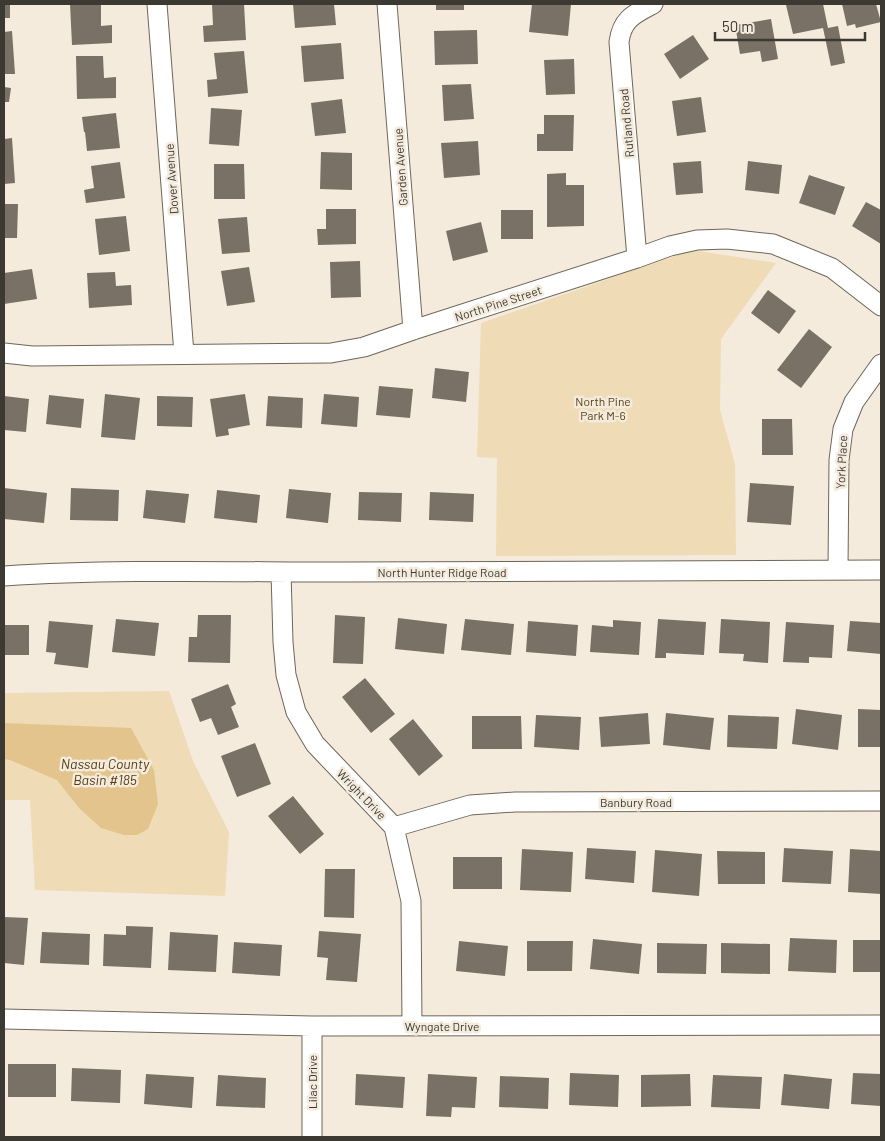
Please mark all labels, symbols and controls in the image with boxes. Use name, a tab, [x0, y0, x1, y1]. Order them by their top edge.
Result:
scale bar	[715, 10, 865, 42]
text: 50 m	[722, 17, 754, 35]
street label: Rutland Road	[616, 88, 636, 158]
street label: Garden Avenue	[390, 128, 410, 206]
street label: Dover Avenue	[162, 143, 180, 215]
street label: North Pine Street	[453, 282, 543, 324]
park label: North Pine Park M-6	[575, 394, 631, 422]
street label: York Place	[833, 435, 849, 489]
street label: North Hunter Ridge Road	[377, 565, 507, 579]
water label: Nassau County Basin #185	[61, 755, 150, 788]
street label: Wright Drive	[335, 766, 389, 822]
street label: Banbury Road	[600, 795, 672, 809]
street label: Wyngate Drive	[405, 1019, 479, 1033]
street label: Lilac Drive	[305, 1055, 319, 1109]

